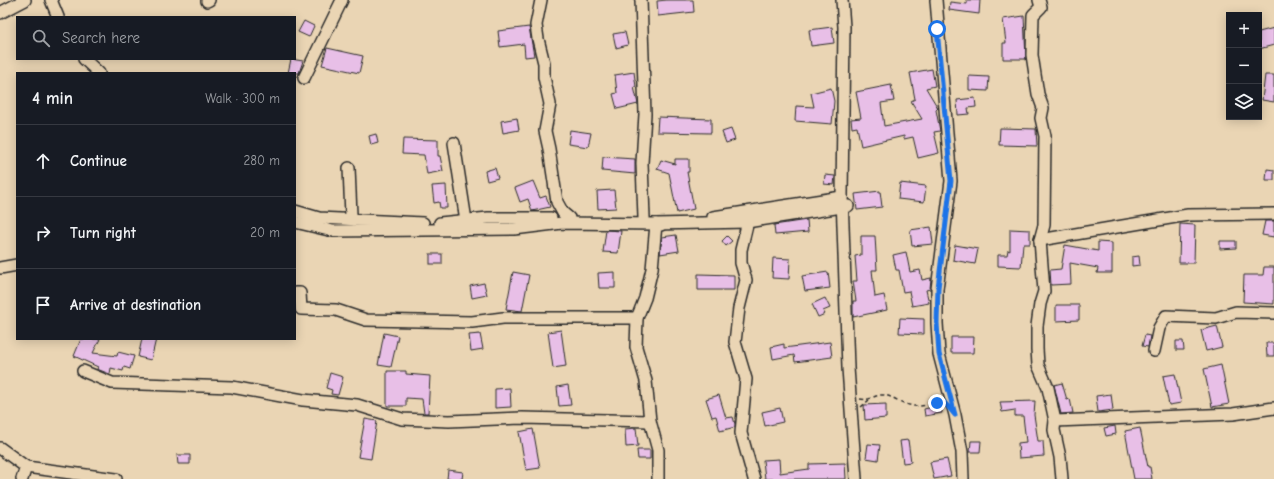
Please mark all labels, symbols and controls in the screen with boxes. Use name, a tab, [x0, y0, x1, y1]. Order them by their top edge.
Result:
map controls	[1226, 12, 1262, 120]
button: +	[1226, 12, 1262, 48]
search box	[16, 16, 296, 60]
route start	[928, 20, 946, 38]
icon: search	[30, 27, 52, 49]
text: Search here	[62, 29, 140, 47]
button: −	[1226, 48, 1262, 84]
button: layers	[1226, 84, 1262, 120]
text: 4 min	[32, 89, 73, 108]
text: Walk · 300 m	[205, 91, 280, 106]
icon: ahead	[32, 150, 54, 172]
text: Continue	[70, 152, 127, 170]
text: 280 m	[243, 153, 280, 168]
icon: right	[32, 222, 54, 244]
text: Turn right	[70, 224, 136, 242]
text: 20 m	[250, 225, 280, 240]
icon: arrive	[32, 294, 54, 316]
text: Arrive at destination	[70, 296, 201, 314]
route end	[928, 394, 946, 412]

